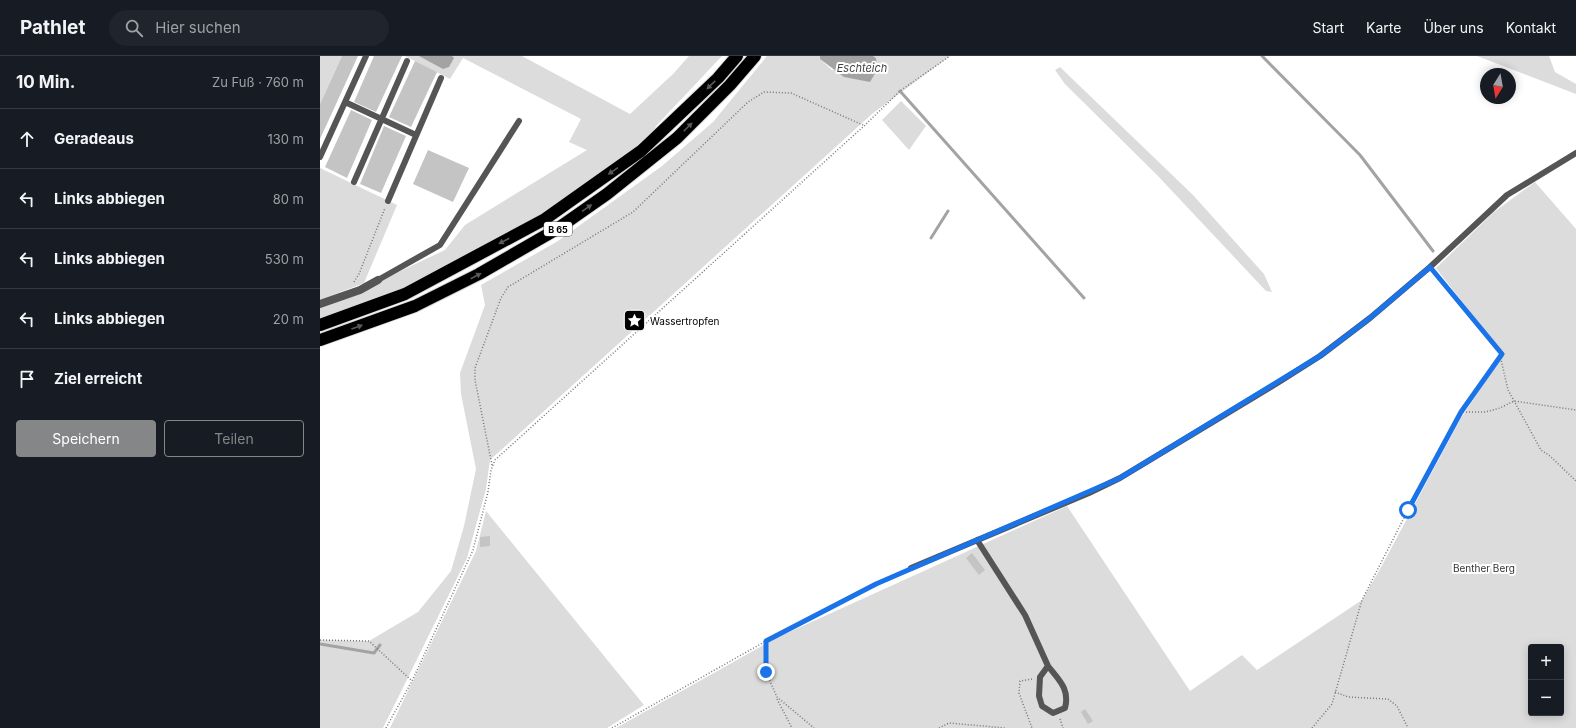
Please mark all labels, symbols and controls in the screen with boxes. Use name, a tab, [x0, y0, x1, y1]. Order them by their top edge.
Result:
search box	[109, 10, 389, 46]
text: Pathlet	[20, 16, 85, 39]
icon: search	[123, 17, 145, 39]
text: Hier suchen	[155, 18, 241, 37]
text: Start	[1312, 19, 1344, 36]
text: Karte	[1366, 19, 1401, 36]
text: Über uns	[1423, 19, 1484, 36]
text: Kontakt	[1506, 19, 1556, 36]
water label: Eschteich	[837, 61, 888, 75]
north arrow	[1480, 68, 1516, 104]
text: 10 Min.	[16, 72, 76, 92]
text: Zu Fuß · 760 m	[212, 74, 304, 90]
one-way arrow	[706, 80, 716, 90]
one-way arrow	[683, 122, 693, 132]
icon: ahead	[16, 128, 38, 150]
text: Geradeaus	[54, 129, 134, 148]
text: 130 m	[267, 131, 304, 147]
one-way arrow	[608, 167, 619, 175]
icon: left	[16, 188, 38, 210]
text: Links abbiegen	[54, 189, 165, 208]
text: 80 m	[273, 191, 304, 207]
one-way arrow	[581, 204, 592, 212]
road number: B 65	[544, 222, 572, 236]
one-way arrow	[498, 237, 510, 244]
icon: left	[16, 248, 38, 270]
text: Links abbiegen	[54, 249, 165, 268]
text: 530 m	[265, 251, 304, 267]
one-way arrow	[470, 272, 482, 279]
icon: left	[16, 308, 38, 330]
place icon: Wassertropfen	[621, 308, 647, 334]
text: Links abbiegen	[54, 309, 165, 328]
text: 20 m	[273, 311, 304, 327]
place label: Wassertropfen	[650, 315, 719, 327]
one-way arrow	[351, 324, 363, 330]
icon: arrive	[16, 368, 38, 390]
text: Ziel erreicht	[54, 369, 142, 388]
button: Speichern	[16, 420, 156, 457]
button: Teilen	[164, 420, 304, 457]
route start	[1399, 501, 1417, 519]
park label: Benther Berg	[1453, 562, 1515, 574]
map controls	[1528, 644, 1564, 716]
button: +	[1528, 644, 1564, 680]
route end	[757, 663, 775, 681]
button: −	[1528, 680, 1564, 716]

